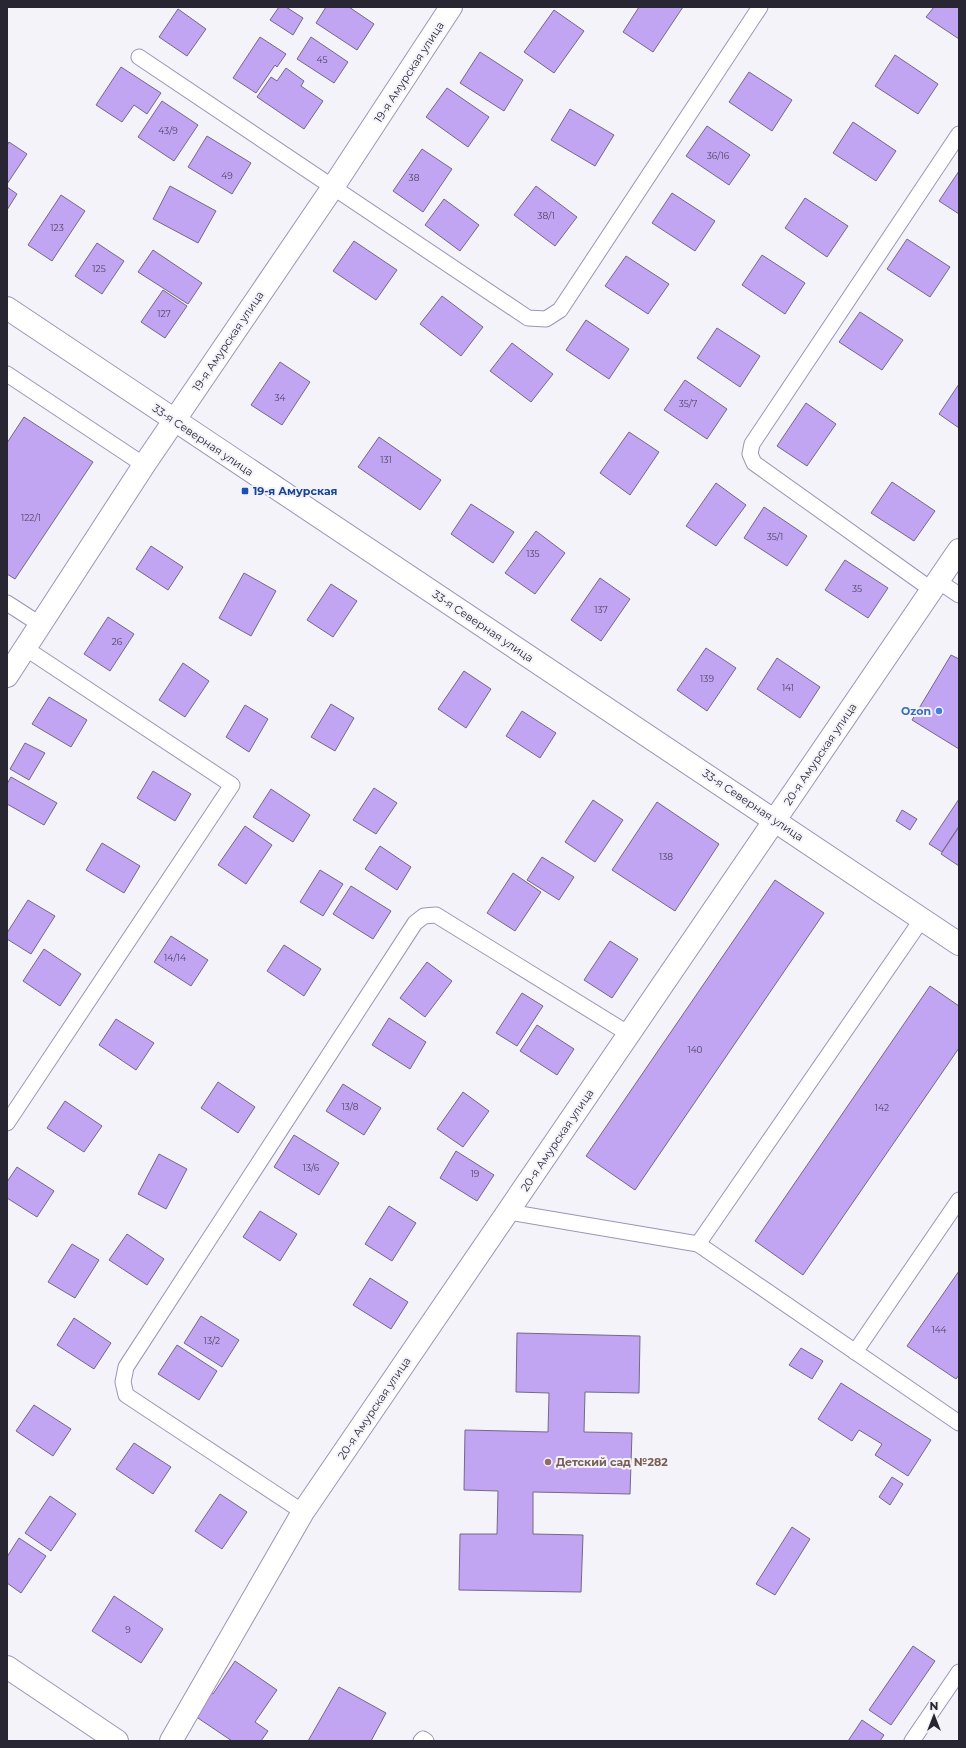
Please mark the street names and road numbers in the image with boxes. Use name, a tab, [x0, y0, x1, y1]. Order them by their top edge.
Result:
street label: 19-я Амурская улица	[371, 19, 447, 125]
street label: 19-я Амурская улица	[189, 288, 267, 394]
street label: 33-я Северная улица	[150, 401, 256, 479]
street label: 33-я Северная улица	[430, 587, 536, 665]
street label: 20-я Амурская улица	[781, 700, 859, 808]
street label: 33-я Северная улица	[700, 766, 806, 844]
street label: 20-я Амурская улица	[518, 1086, 596, 1194]
street label: 20-я Амурская улица	[335, 1354, 413, 1462]

